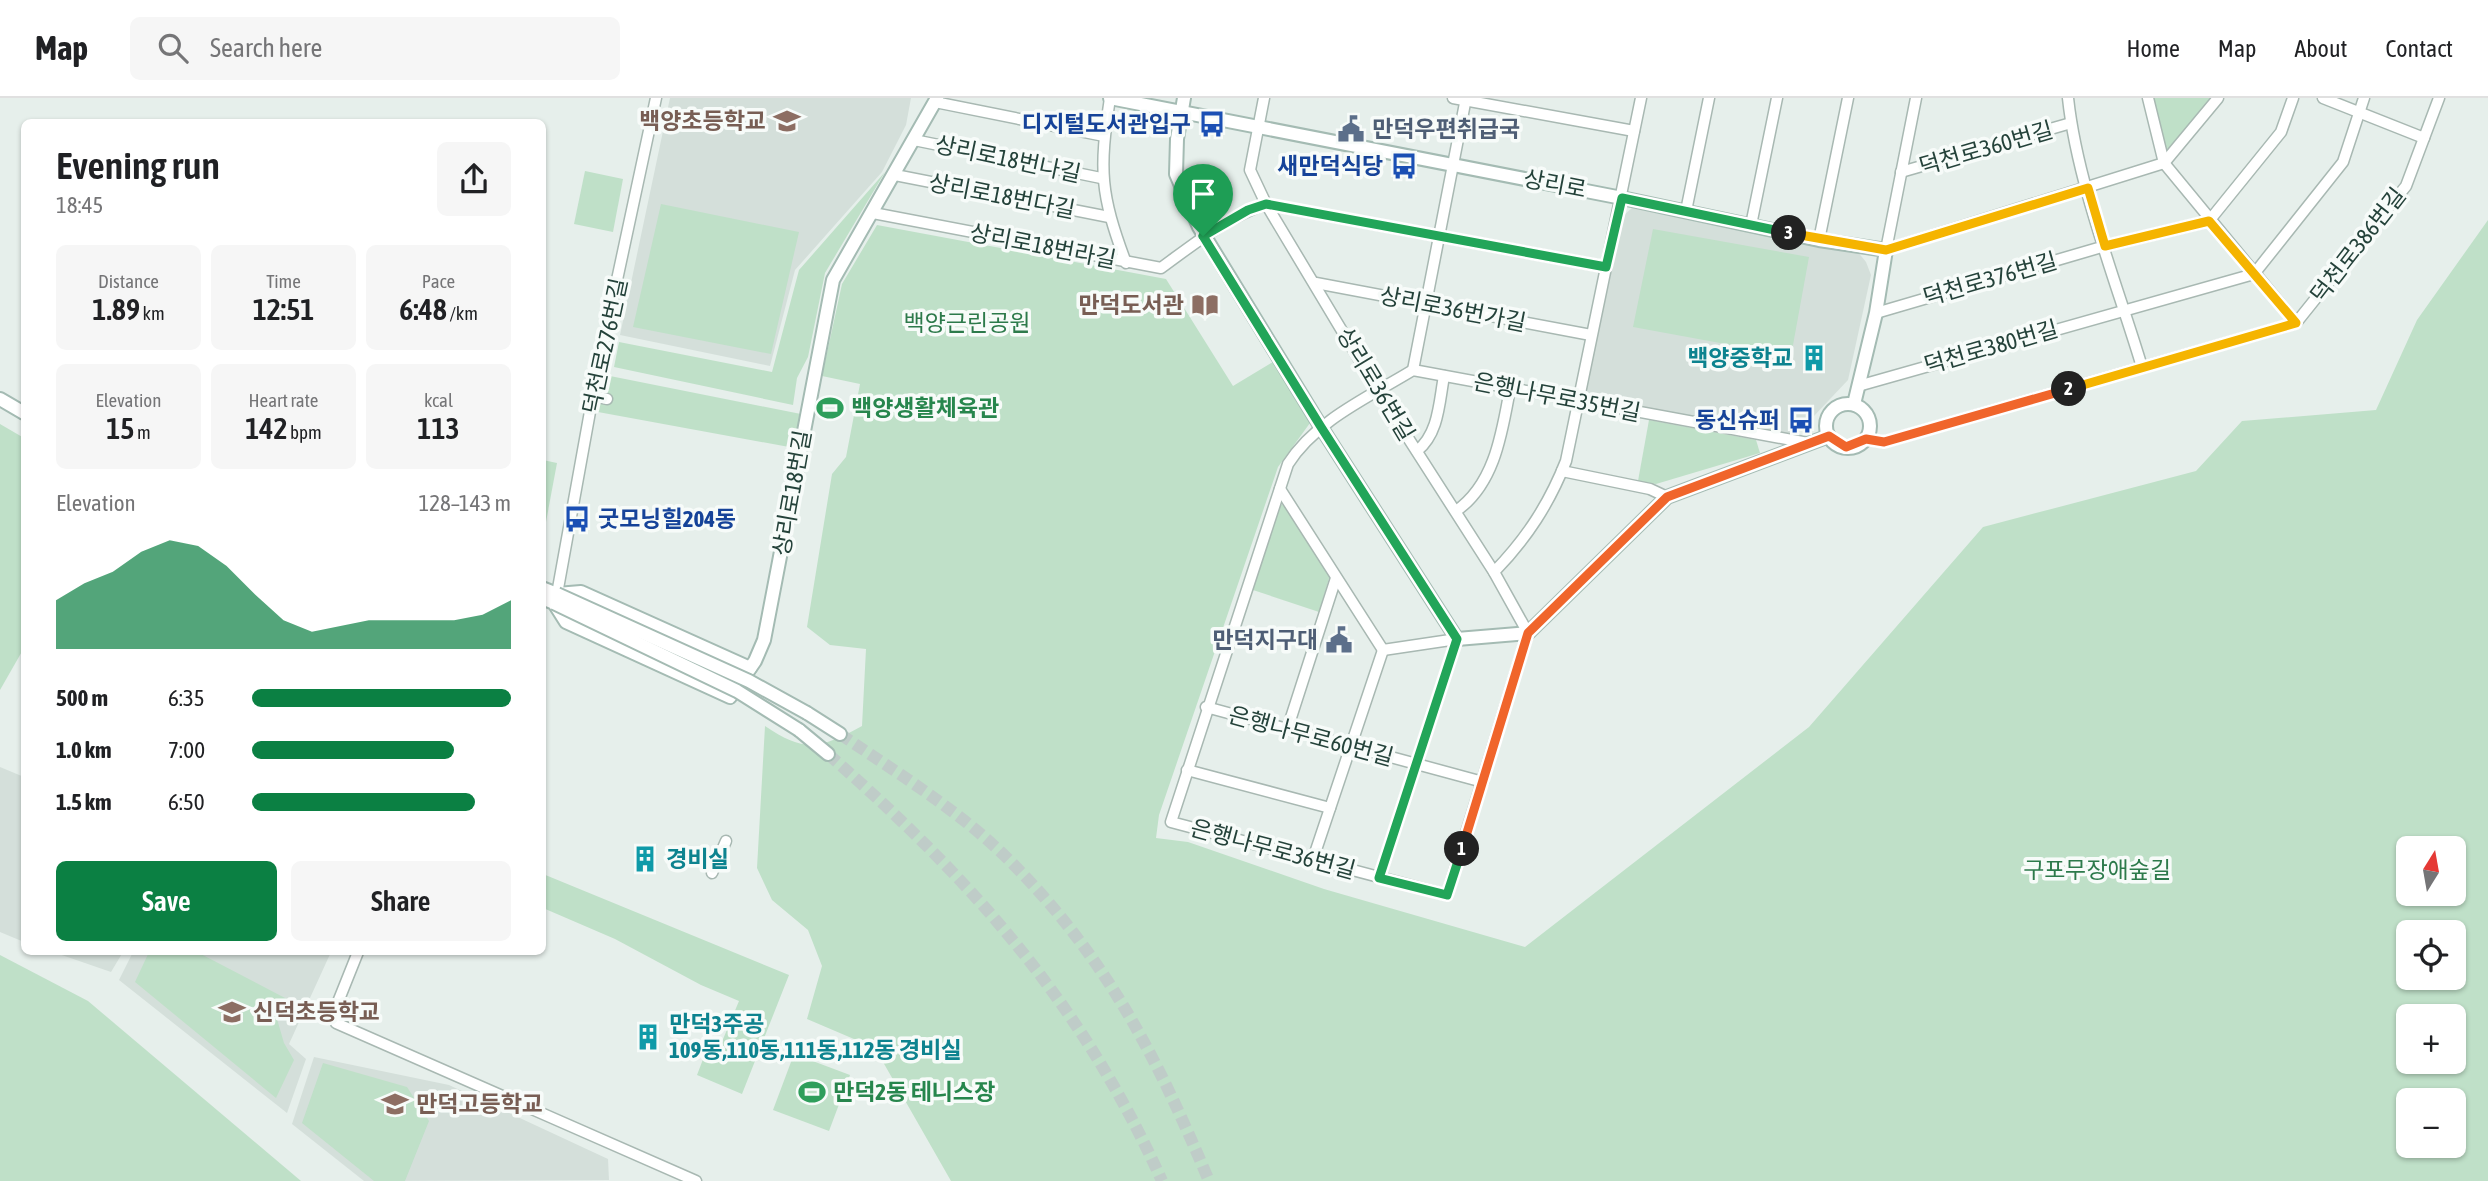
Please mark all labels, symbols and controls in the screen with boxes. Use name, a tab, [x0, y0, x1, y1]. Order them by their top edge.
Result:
search box	[130, 17, 620, 80]
text: Map	[35, 29, 88, 67]
icon: search	[154, 29, 192, 67]
text: Search here	[210, 33, 322, 63]
text: Home	[2126, 35, 2180, 62]
text: Map	[2218, 35, 2256, 62]
text: About	[2294, 35, 2347, 62]
text: Contact	[2385, 35, 2453, 62]
school or university icon: 백양초등학교	[772, 106, 802, 136]
place label: 백양초등학교	[639, 108, 766, 134]
bus stop icon: 디지털도서관입구	[1197, 109, 1227, 139]
place label: 디지털도서관입구	[1022, 111, 1191, 137]
public building icon: 만덕우편취급국	[1336, 114, 1366, 144]
place label: 만덕우편취급국	[1372, 116, 1520, 142]
street label: 덕천로360번길	[1916, 116, 2056, 180]
street label: 상리로18번나길	[933, 131, 1083, 187]
button: share	[437, 142, 511, 216]
text: Evening run	[56, 144, 220, 187]
bus stop icon: 새만덕식당	[1389, 151, 1419, 181]
place label: 새만덕식당	[1277, 153, 1383, 179]
pin	[1173, 164, 1233, 236]
street label: 상리로	[1521, 165, 1589, 203]
street label: 상리로18번다길	[927, 169, 1077, 223]
icon: arrive	[1184, 175, 1222, 213]
street label: 덕천로386번길	[2305, 183, 2411, 307]
text: 18:45	[56, 192, 103, 218]
pin: 3	[1772, 216, 1806, 250]
street label: 상리로18번라길	[968, 219, 1118, 273]
text: 3	[1784, 221, 1793, 243]
street label: 덕천로376번길	[1920, 247, 2060, 311]
text: Distance	[98, 270, 159, 292]
text: Time	[266, 270, 301, 292]
text: Pace	[422, 270, 455, 292]
street label: 덕천로276번길	[578, 276, 632, 416]
street label: 상리로36번가길	[1378, 282, 1528, 336]
library icon: 만덕도서관	[1190, 290, 1220, 320]
text: 1.89	[92, 292, 140, 326]
text: 12:51	[253, 292, 314, 326]
text: 6:48	[399, 292, 447, 326]
place label: 만덕도서관	[1078, 292, 1184, 318]
text: km	[140, 302, 165, 324]
text: /km	[447, 302, 478, 324]
park label: 백양근린공원	[904, 310, 1030, 336]
street label: 덕천로380번길	[1921, 315, 2061, 379]
street label: 상리로36번길	[1332, 323, 1420, 445]
building icon: 백양중학교	[1799, 343, 1829, 373]
place label: 백양중학교	[1687, 345, 1793, 371]
street label: 은행나무로35번길	[1471, 368, 1643, 426]
pin: 2	[2052, 372, 2086, 406]
text: 2	[2064, 377, 2073, 399]
text: Elevation	[96, 389, 161, 411]
text: Heart rate	[249, 389, 318, 411]
text: kcal	[424, 389, 453, 411]
sports icon: 백양생활체육관	[815, 393, 845, 423]
place label: 백양생활체육관	[851, 395, 999, 421]
bus stop icon: 동신슈퍼	[1786, 405, 1816, 435]
place label: 동신슈퍼	[1695, 407, 1780, 433]
text: 15	[106, 411, 134, 445]
text: 142	[245, 411, 288, 445]
text: 113	[417, 411, 460, 445]
text: m	[134, 421, 151, 443]
text: bpm	[288, 421, 322, 443]
street label: 상리로18번길	[768, 428, 816, 558]
text: Elevation	[56, 490, 136, 516]
text: 128–143 m	[418, 490, 511, 516]
bus stop icon: 굿모닝힐204동	[562, 504, 592, 534]
place label: 굿모닝힐204동	[598, 506, 736, 532]
public building icon: 만덕지구대	[1324, 625, 1354, 655]
place label: 만덕지구대	[1212, 627, 1318, 653]
text: 500 m	[56, 685, 108, 711]
text: 6:35	[168, 685, 205, 711]
street label: 은행나무로60번길	[1226, 701, 1396, 771]
text: 1.0 km	[56, 737, 112, 763]
text: 7:00	[168, 737, 205, 763]
text: 1.5 km	[56, 789, 112, 815]
text: 6:50	[168, 789, 205, 815]
street label: 은행나무로36번길	[1188, 814, 1358, 884]
pin: 1	[1444, 832, 1480, 866]
north arrow	[2396, 836, 2466, 906]
map controls	[2396, 836, 2466, 1158]
text: 1	[1457, 837, 1466, 859]
building icon: 경비실	[630, 844, 660, 874]
place label: 경비실	[666, 846, 729, 872]
park label: 구포무장애숲길	[2023, 857, 2171, 883]
button: Save	[56, 861, 277, 941]
button: Share	[291, 861, 511, 941]
button: locate	[2396, 920, 2466, 990]
school or university icon: 신덕초등학교	[217, 997, 247, 1027]
place label: 신덕초등학교	[253, 999, 380, 1025]
button: +	[2396, 1004, 2466, 1074]
place label: 만덕3주공 109동,110동,111동,112동 경비실	[669, 1011, 962, 1063]
building icon: 만덕3주공 109동,110동,111동,112동 경비실	[633, 1022, 663, 1052]
sports icon: 만덕2동 테니스장	[797, 1077, 827, 1107]
place label: 만덕2동 테니스장	[833, 1079, 995, 1105]
button: −	[2396, 1088, 2466, 1158]
school or university icon: 만덕고등학교	[380, 1089, 410, 1119]
place label: 만덕고등학교	[416, 1091, 543, 1117]

